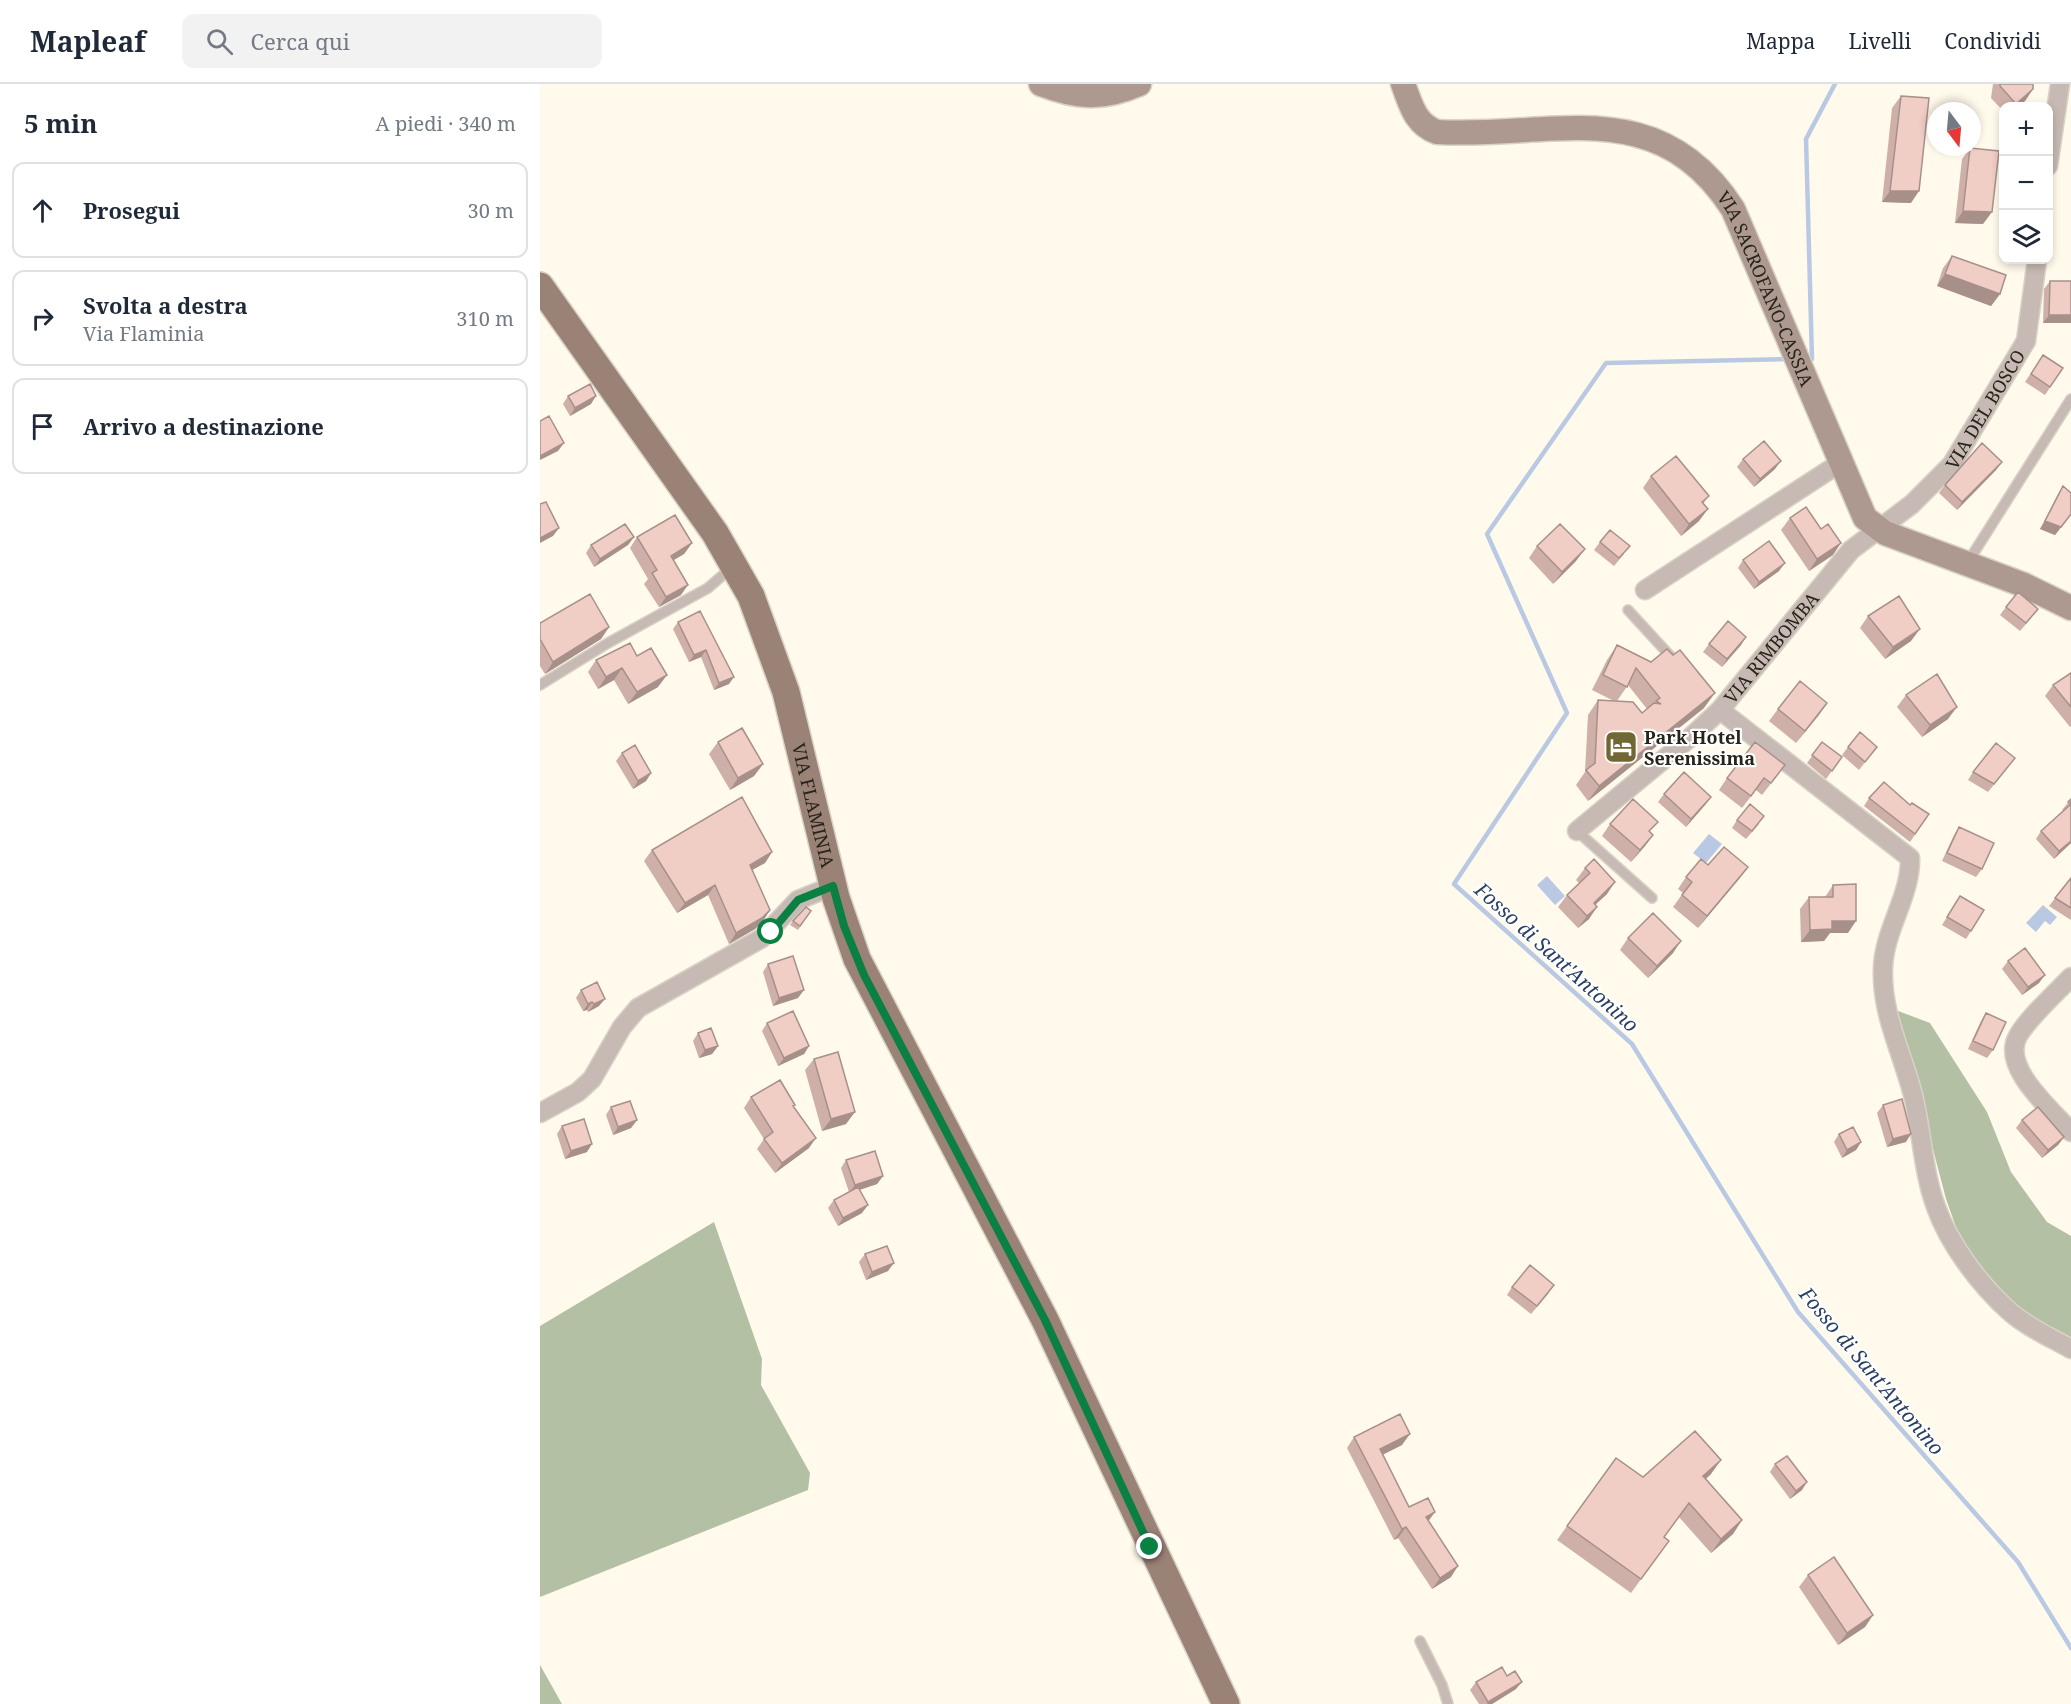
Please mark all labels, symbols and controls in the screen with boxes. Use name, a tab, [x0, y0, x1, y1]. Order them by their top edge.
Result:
search box	[182, 14, 602, 68]
text: Mapleaf	[30, 22, 146, 60]
icon: search	[203, 25, 236, 58]
text: Cerca qui	[251, 26, 350, 56]
text: Mappa	[1746, 27, 1815, 55]
text: Livelli	[1848, 27, 1911, 55]
text: Condividi	[1944, 27, 2041, 55]
north arrow	[1927, 102, 1981, 156]
map controls	[1999, 102, 2053, 264]
button: +	[1999, 102, 2053, 156]
text: 5 min	[24, 105, 98, 141]
text: A piedi · 340 m	[376, 110, 516, 137]
button: −	[1999, 156, 2053, 210]
street label: VIA SACROFANO-CASSIA	[1712, 186, 1819, 390]
icon: ahead	[26, 194, 59, 227]
text: Prosegui	[83, 195, 180, 225]
text: 30 m	[468, 197, 514, 224]
button: layers	[1999, 210, 2053, 264]
text: Svolta a destra	[83, 290, 248, 320]
icon: right	[26, 302, 59, 335]
text: 310 m	[456, 305, 514, 332]
text: Via Flaminia	[83, 320, 204, 347]
street label: VIA DEL BOSCO	[1940, 345, 2030, 474]
icon: arrive	[26, 410, 59, 443]
text: Arrivo a destinazione	[83, 411, 324, 441]
street label: VIA RIMBOMBA	[1718, 587, 1824, 708]
place label: Park Hotel Serenissima	[1644, 725, 1755, 770]
hotel icon: Park Hotel Serenissima	[1603, 729, 1639, 765]
street label: VIA FLAMINIA	[787, 741, 840, 870]
water label: Fosso di Sant'Antonino	[1469, 875, 1645, 1038]
route start	[757, 918, 783, 944]
water label: Fosso di Sant'Antonino	[1793, 1280, 1950, 1461]
route end	[1136, 1533, 1162, 1559]

